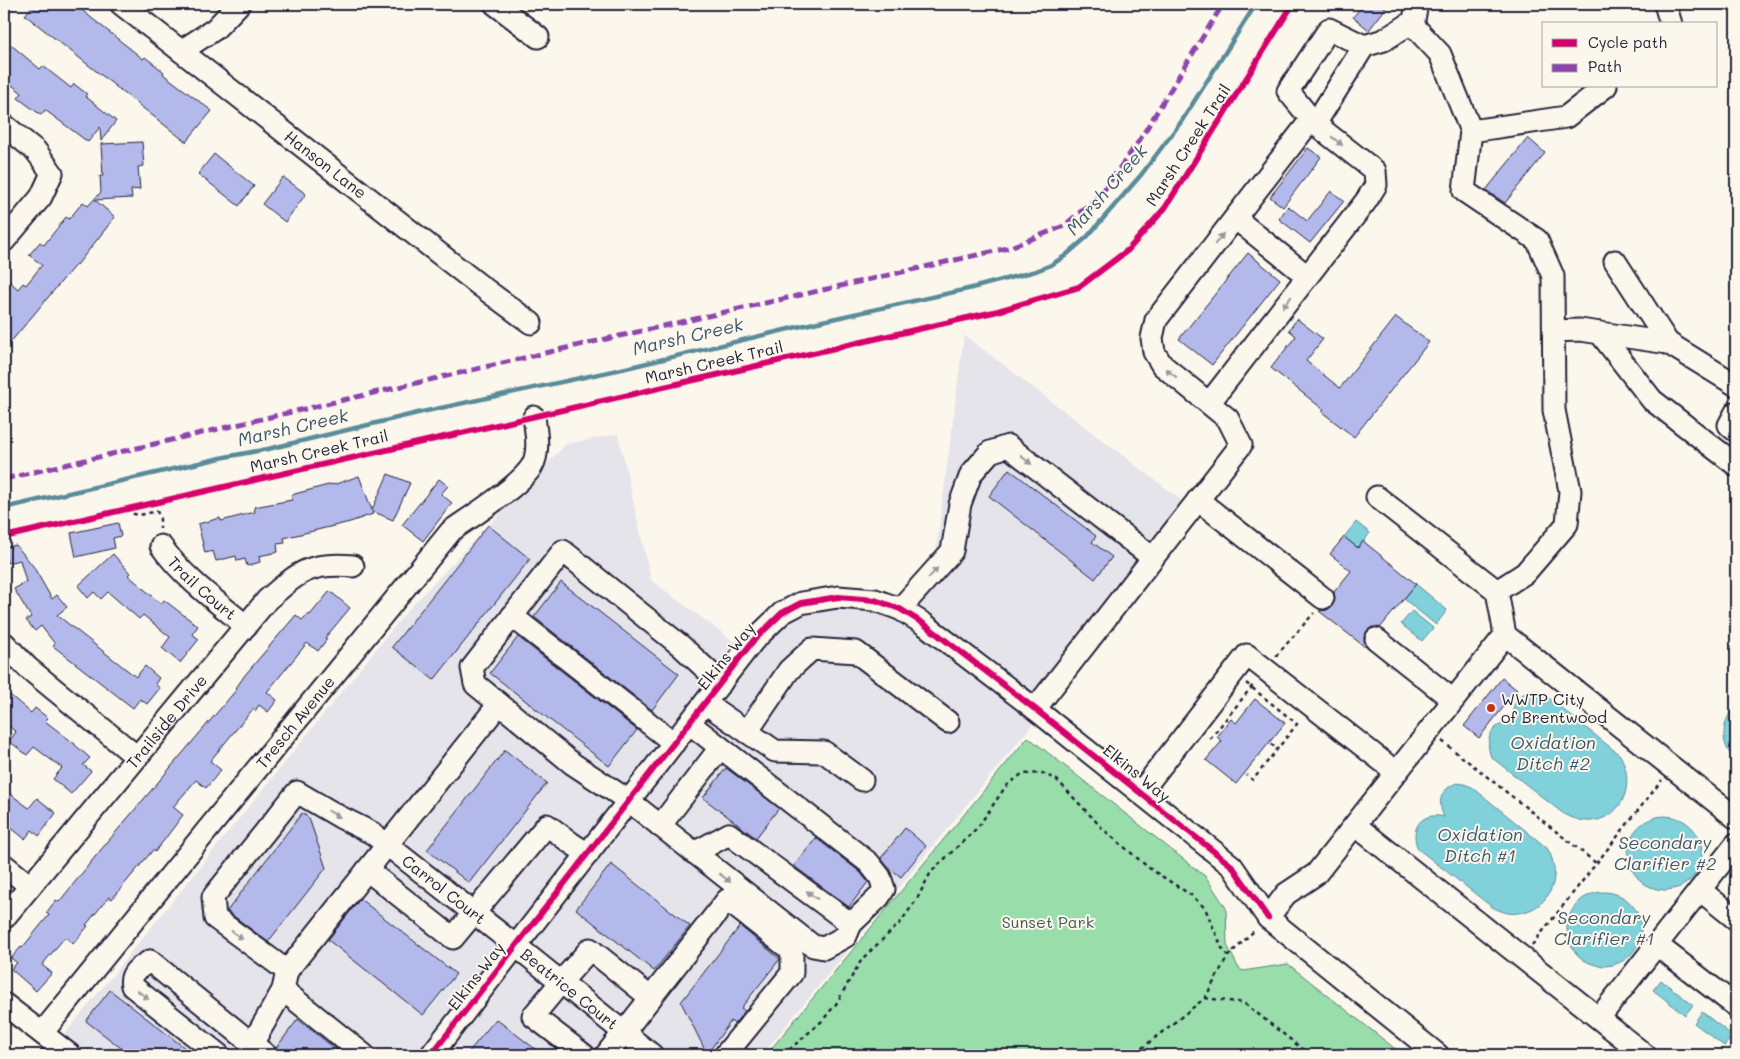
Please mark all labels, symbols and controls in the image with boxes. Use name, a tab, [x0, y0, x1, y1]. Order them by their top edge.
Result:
legend	[1542, 22, 1718, 88]
text: Cycle path	[1588, 32, 1667, 52]
text: Path	[1588, 56, 1622, 76]
street label: Marsh Creek Trail	[1140, 80, 1235, 210]
street label: Hanson Lane	[281, 125, 371, 203]
one-way arrow	[1330, 136, 1343, 147]
water label: Marsh Creek	[1060, 139, 1153, 240]
one-way arrow	[1214, 232, 1224, 246]
one-way arrow	[1282, 295, 1293, 308]
water label: Marsh Creek	[630, 312, 746, 360]
street label: Marsh Creek Trail	[643, 335, 785, 388]
one-way arrow	[1165, 367, 1178, 378]
water label: Marsh Creek	[235, 403, 351, 451]
street label: Marsh Creek Trail	[248, 424, 390, 477]
one-way arrow	[1019, 454, 1032, 465]
street label: Trail Court	[163, 551, 241, 624]
one-way arrow	[927, 566, 938, 579]
street label: Elkins Way	[692, 618, 759, 694]
street label: Trailside Drive	[121, 670, 211, 773]
street label: Tresch Avenue	[251, 671, 339, 772]
place label: WWTP City of Brentwood	[1501, 688, 1607, 727]
marker: WWTP City of Brentwood	[1485, 702, 1497, 714]
water label: Oxidation Ditch #2	[1510, 730, 1596, 775]
street label: Elkins Way	[1099, 739, 1175, 806]
one-way arrow	[326, 810, 341, 818]
water label: Oxidation Ditch #1	[1437, 822, 1523, 867]
water label: Secondary Clarifier #2	[1614, 830, 1716, 875]
street label: Carrol Court	[398, 850, 490, 929]
one-way arrow	[719, 872, 732, 883]
one-way arrow	[805, 890, 819, 900]
water label: Secondary Clarifier #1	[1554, 905, 1654, 950]
park label: Sunset Park	[1002, 911, 1094, 932]
one-way arrow	[230, 930, 244, 940]
street label: Elkins Way	[442, 937, 509, 1014]
street label: Beatrice Court	[517, 943, 623, 1034]
one-way arrow	[137, 990, 150, 1001]

